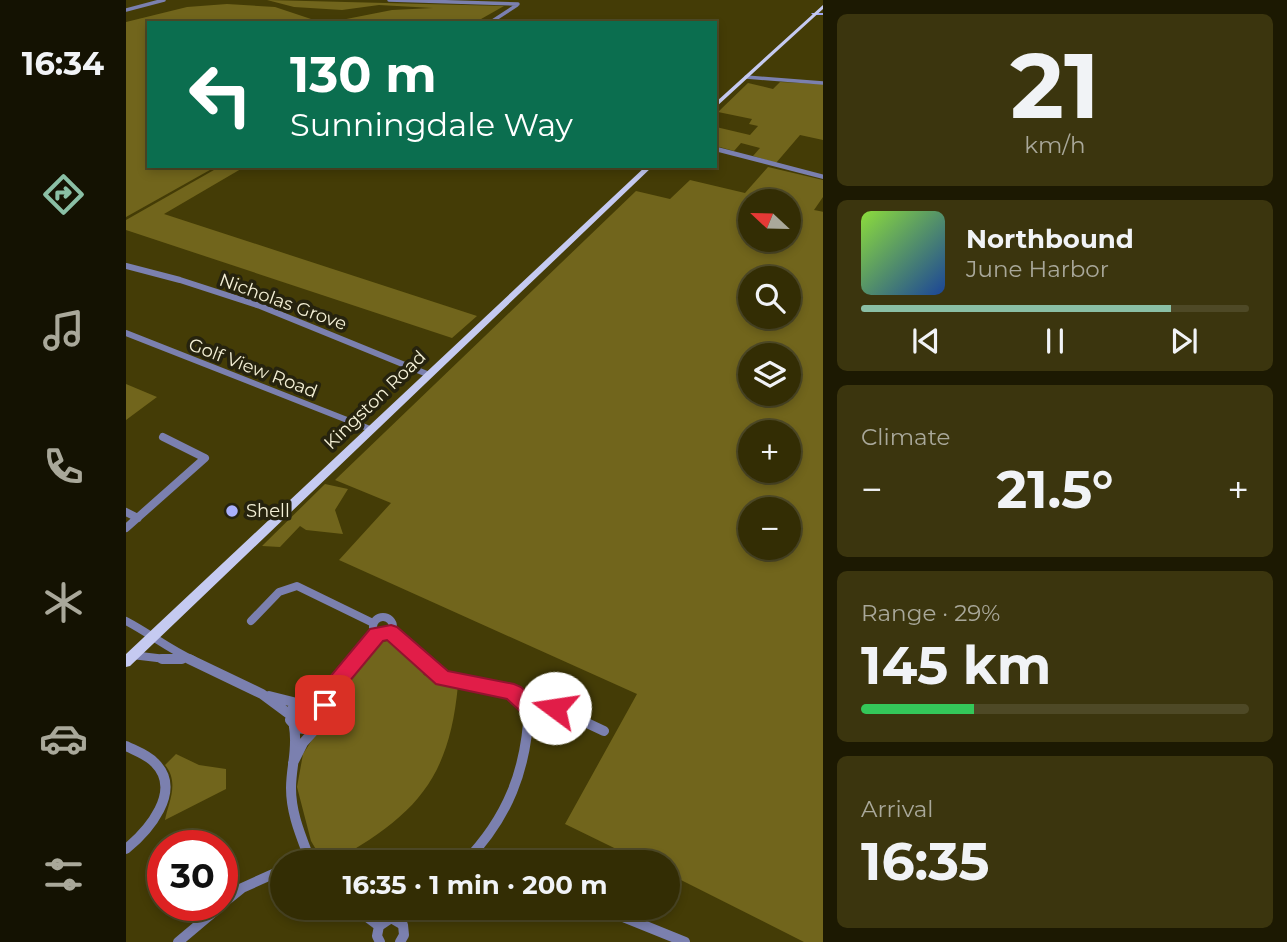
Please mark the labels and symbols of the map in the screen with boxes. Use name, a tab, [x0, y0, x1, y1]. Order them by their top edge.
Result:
north arrow	[738, 189, 802, 252]
street label: Nicholas Grove	[216, 269, 350, 335]
street label: Golf View Road	[185, 333, 321, 403]
street label: Kingston Road	[319, 346, 431, 454]
place label: Shell	[246, 500, 290, 522]
marker: Shell	[224, 503, 240, 519]
position arrow	[518, 671, 592, 745]
pin	[295, 675, 355, 735]
speed limit sign: 30	[147, 830, 238, 921]

